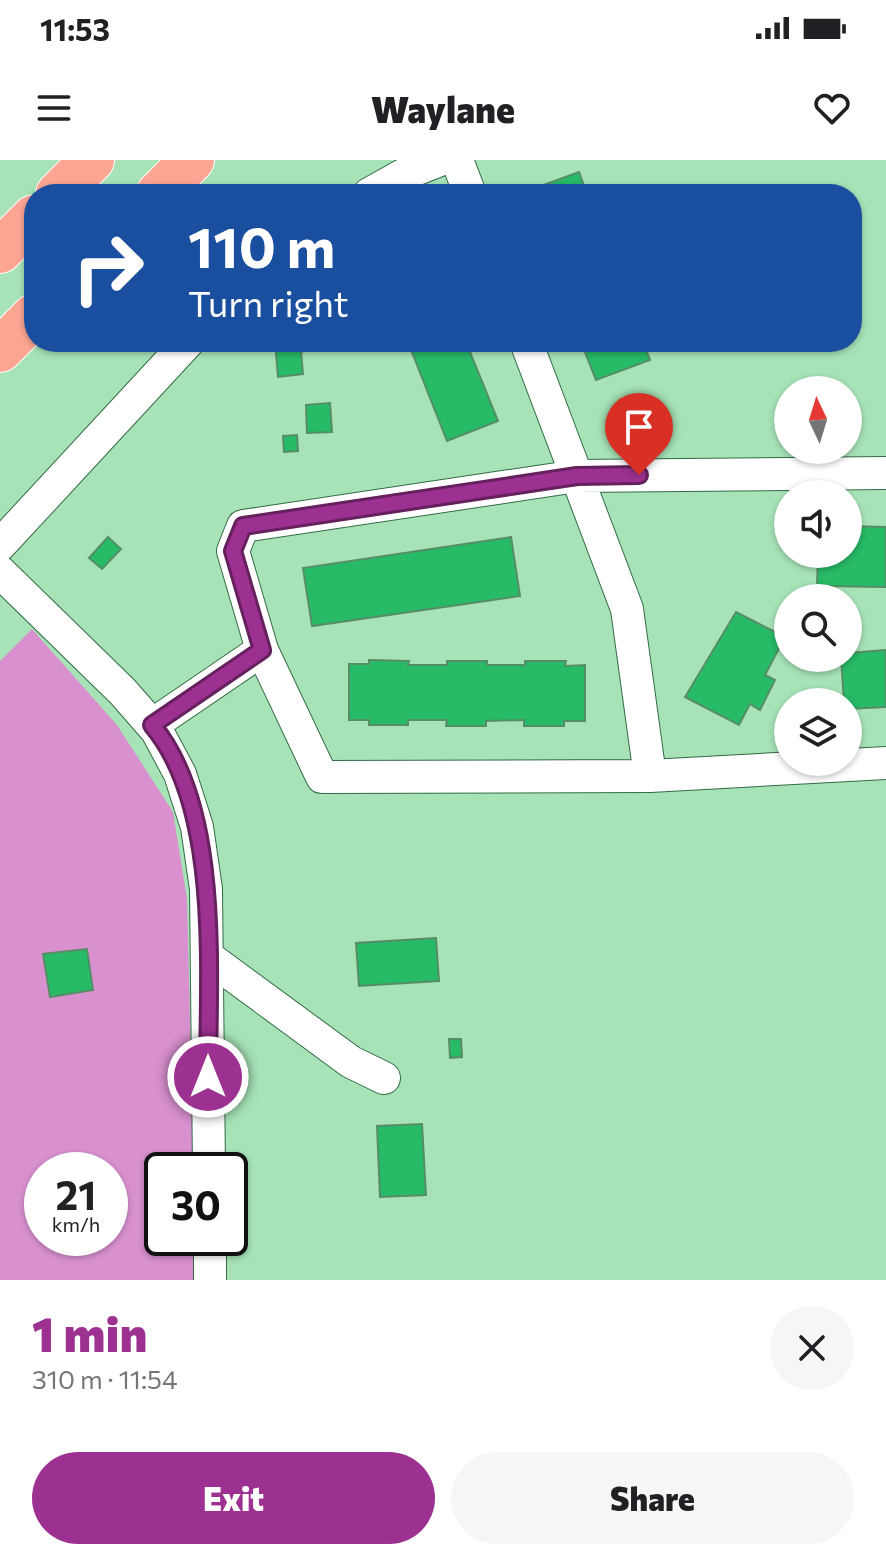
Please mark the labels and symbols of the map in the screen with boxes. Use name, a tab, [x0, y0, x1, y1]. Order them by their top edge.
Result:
north arrow	[774, 376, 862, 464]
pin	[605, 393, 673, 475]
position arrow	[166, 1035, 250, 1119]
speed limit sign: 30	[144, 1152, 248, 1256]

